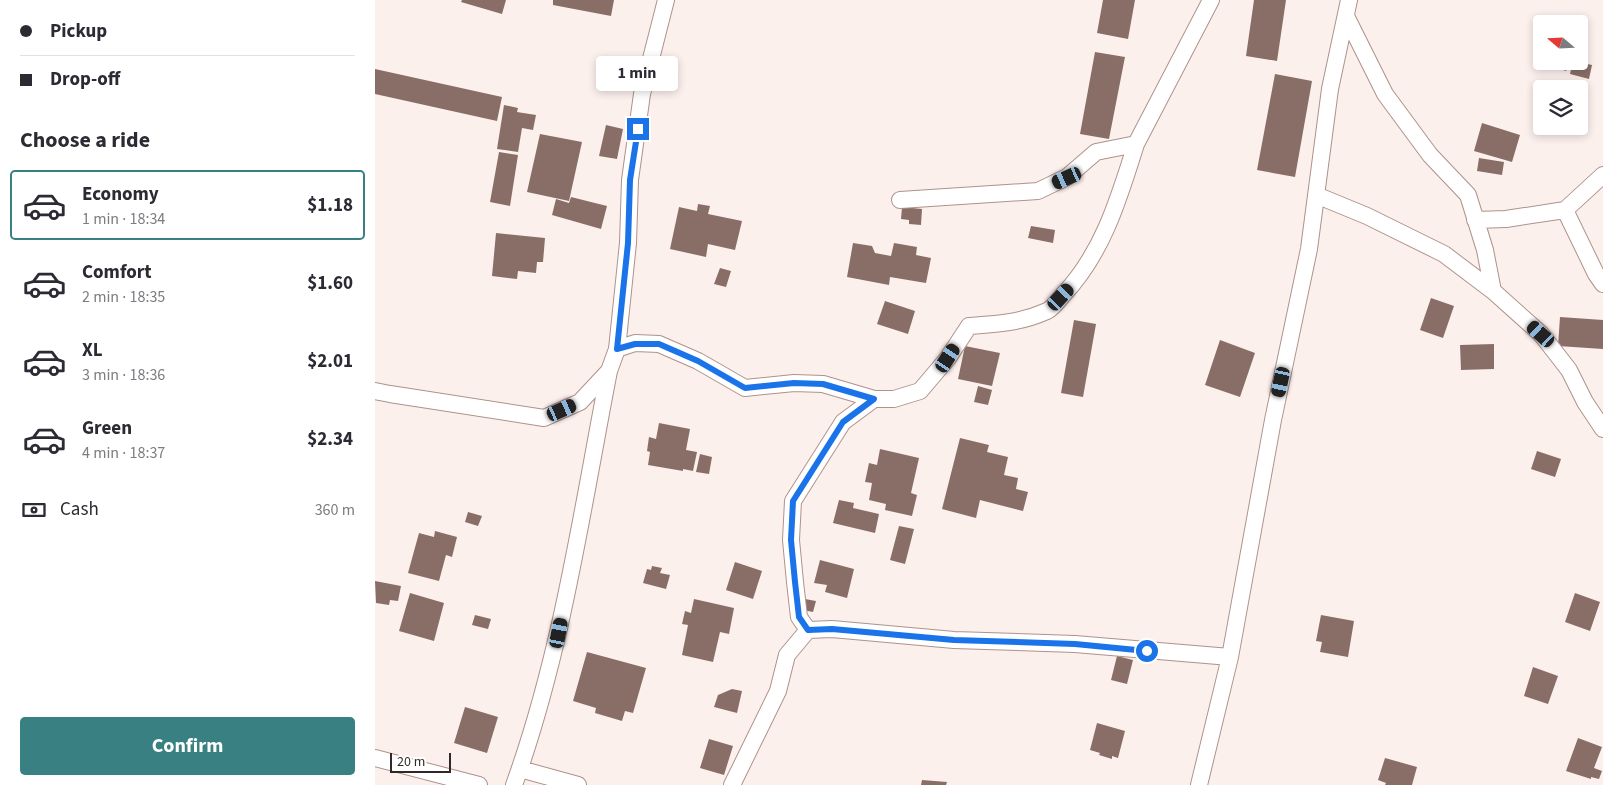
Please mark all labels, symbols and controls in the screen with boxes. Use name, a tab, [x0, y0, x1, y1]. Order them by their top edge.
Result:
north arrow	[1533, 15, 1587, 70]
map controls	[1533, 15, 1588, 135]
text: Pickup	[50, 18, 107, 45]
callout: 1 min	[597, 56, 679, 92]
text: 1 min	[618, 62, 656, 84]
text: Drop-off	[50, 66, 120, 93]
button: layers	[1533, 80, 1588, 135]
route end	[627, 118, 649, 140]
text: Choose a ride	[20, 124, 150, 156]
car	[1050, 165, 1083, 191]
text: Economy	[82, 181, 159, 208]
icon: car	[22, 183, 67, 228]
text: $1.18	[307, 192, 353, 219]
text: 1 min · 18:34	[82, 208, 165, 230]
text: Comfort	[82, 259, 152, 286]
icon: car	[22, 261, 67, 306]
text: $1.60	[307, 270, 353, 297]
car	[1045, 281, 1076, 313]
text: 2 min · 18:35	[82, 286, 165, 308]
car	[1524, 318, 1557, 350]
text: XL	[82, 337, 103, 364]
icon: car	[22, 339, 67, 384]
car	[933, 341, 962, 375]
text: $2.01	[307, 348, 353, 375]
text: 3 min · 18:36	[82, 364, 165, 386]
car	[1270, 366, 1291, 398]
car	[545, 397, 578, 423]
text: Green	[82, 415, 132, 442]
icon: car	[22, 417, 67, 462]
text: $2.34	[307, 426, 353, 453]
text: 4 min · 18:37	[82, 442, 165, 464]
icon: cash	[20, 496, 48, 524]
text: Cash	[60, 496, 99, 523]
text: 360 m	[315, 499, 355, 521]
car	[548, 617, 569, 649]
route start	[1136, 640, 1158, 662]
button: Confirm	[20, 717, 355, 775]
scale bar	[390, 750, 451, 773]
text: 20 m	[397, 752, 425, 772]

